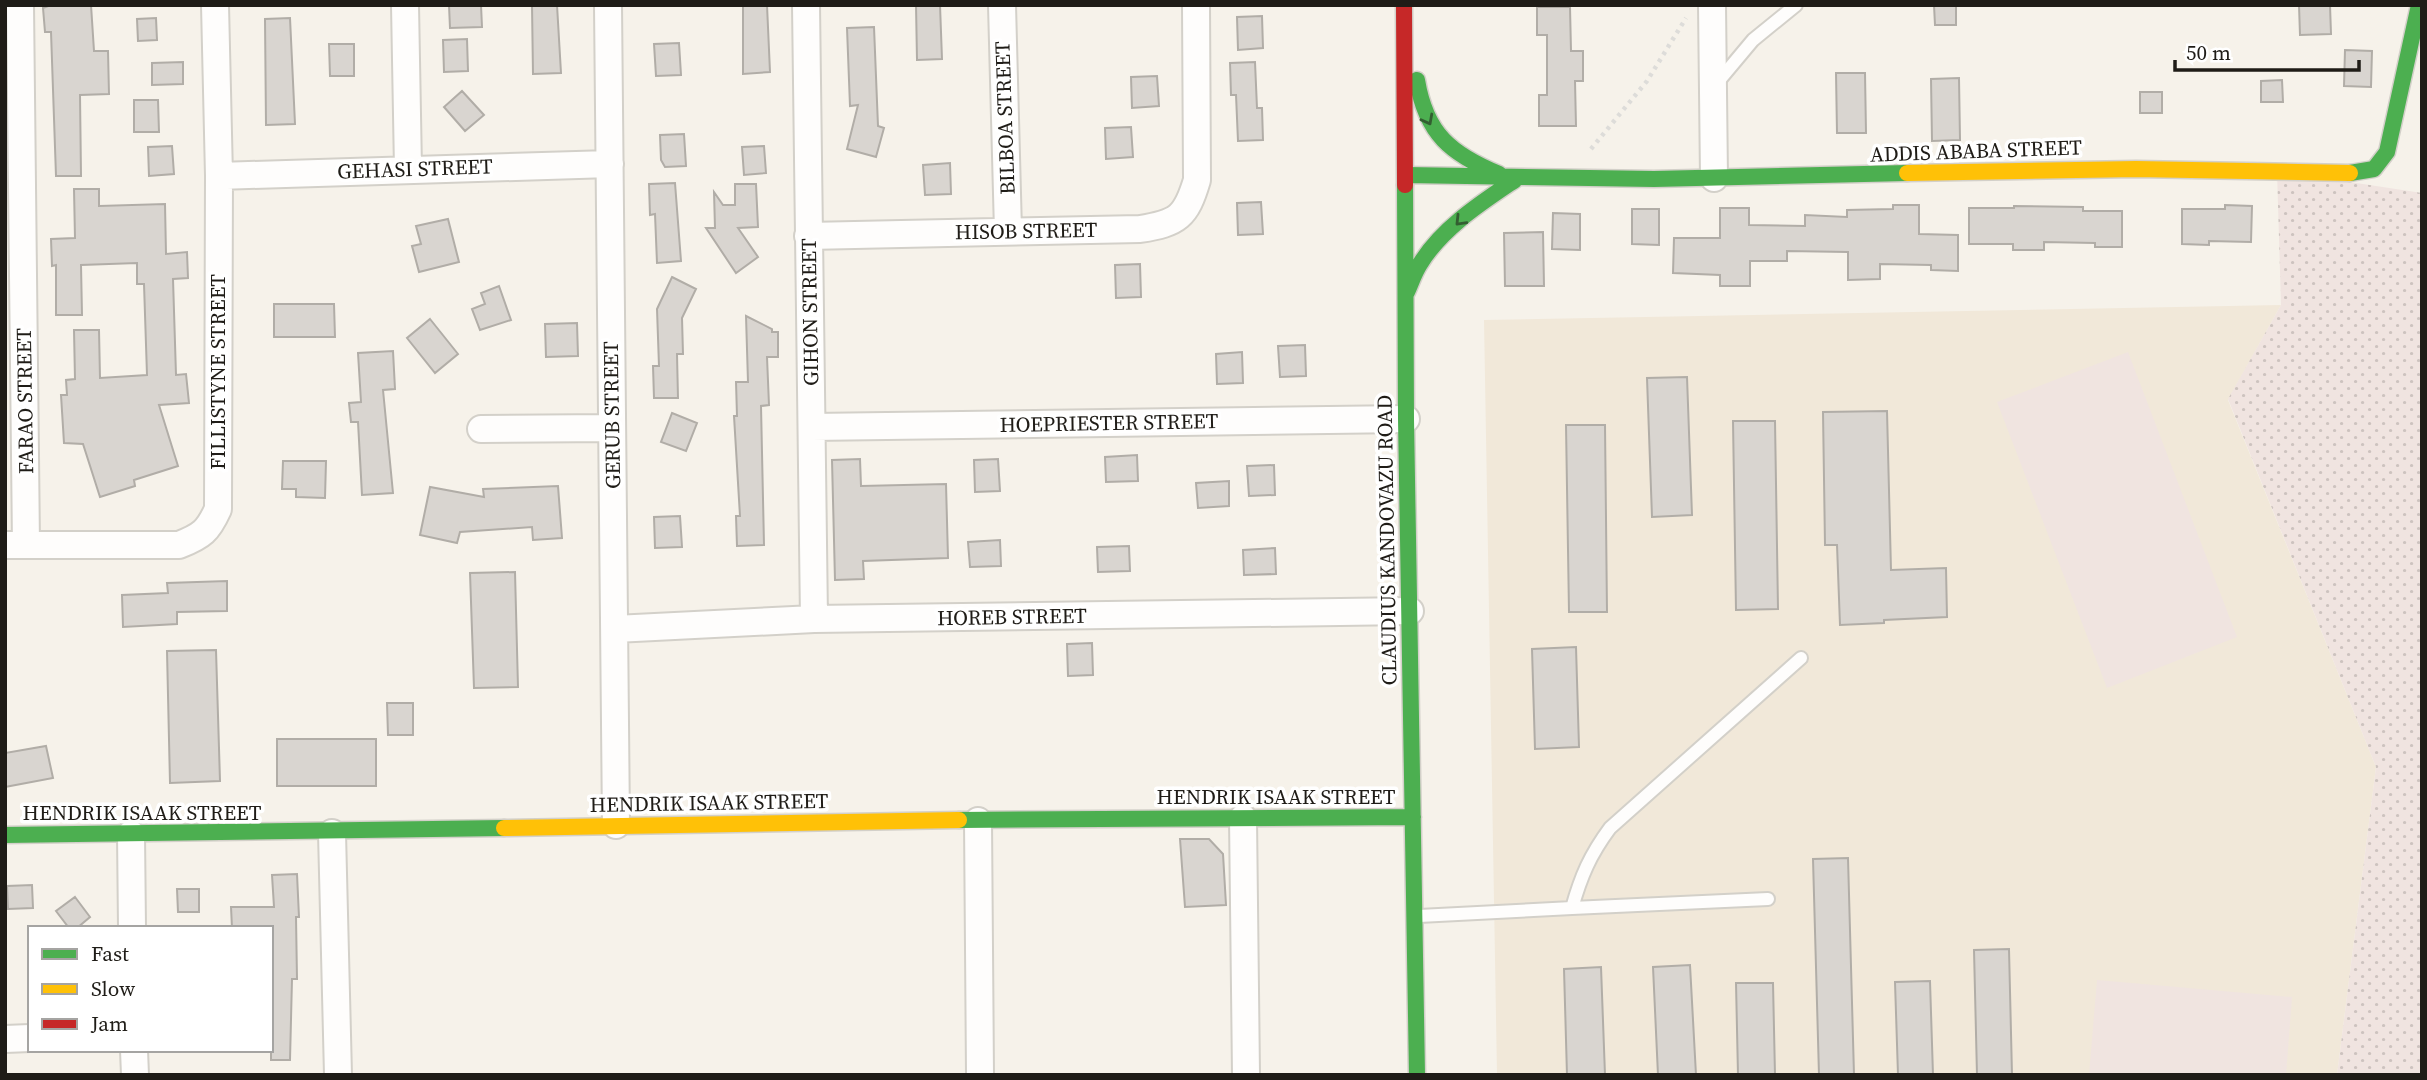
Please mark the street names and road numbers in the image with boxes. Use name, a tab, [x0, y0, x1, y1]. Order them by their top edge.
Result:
street label: BILBOA STREET	[987, 41, 1022, 195]
street label: ADDIS ABABA STREET	[1869, 132, 2083, 169]
street label: GEHASI STREET	[337, 151, 493, 186]
street label: HISOB STREET	[955, 215, 1098, 246]
street label: GIHON STREET	[794, 238, 825, 386]
street label: FILLISTYNE STREET	[203, 274, 232, 470]
street label: FARAO STREET	[9, 327, 40, 474]
street label: GERUB STREET	[596, 341, 627, 489]
street label: CLAUDIUS KANDOVAZU ROAD	[1369, 394, 1404, 686]
street label: HOEPRIESTER STREET	[999, 406, 1219, 439]
street label: HOREB STREET	[937, 601, 1087, 632]
street label: HENDRIK ISAAK STREET	[1157, 782, 1396, 811]
street label: HENDRIK ISAAK STREET	[589, 786, 829, 819]
street label: HENDRIK ISAAK STREET	[23, 798, 262, 827]

